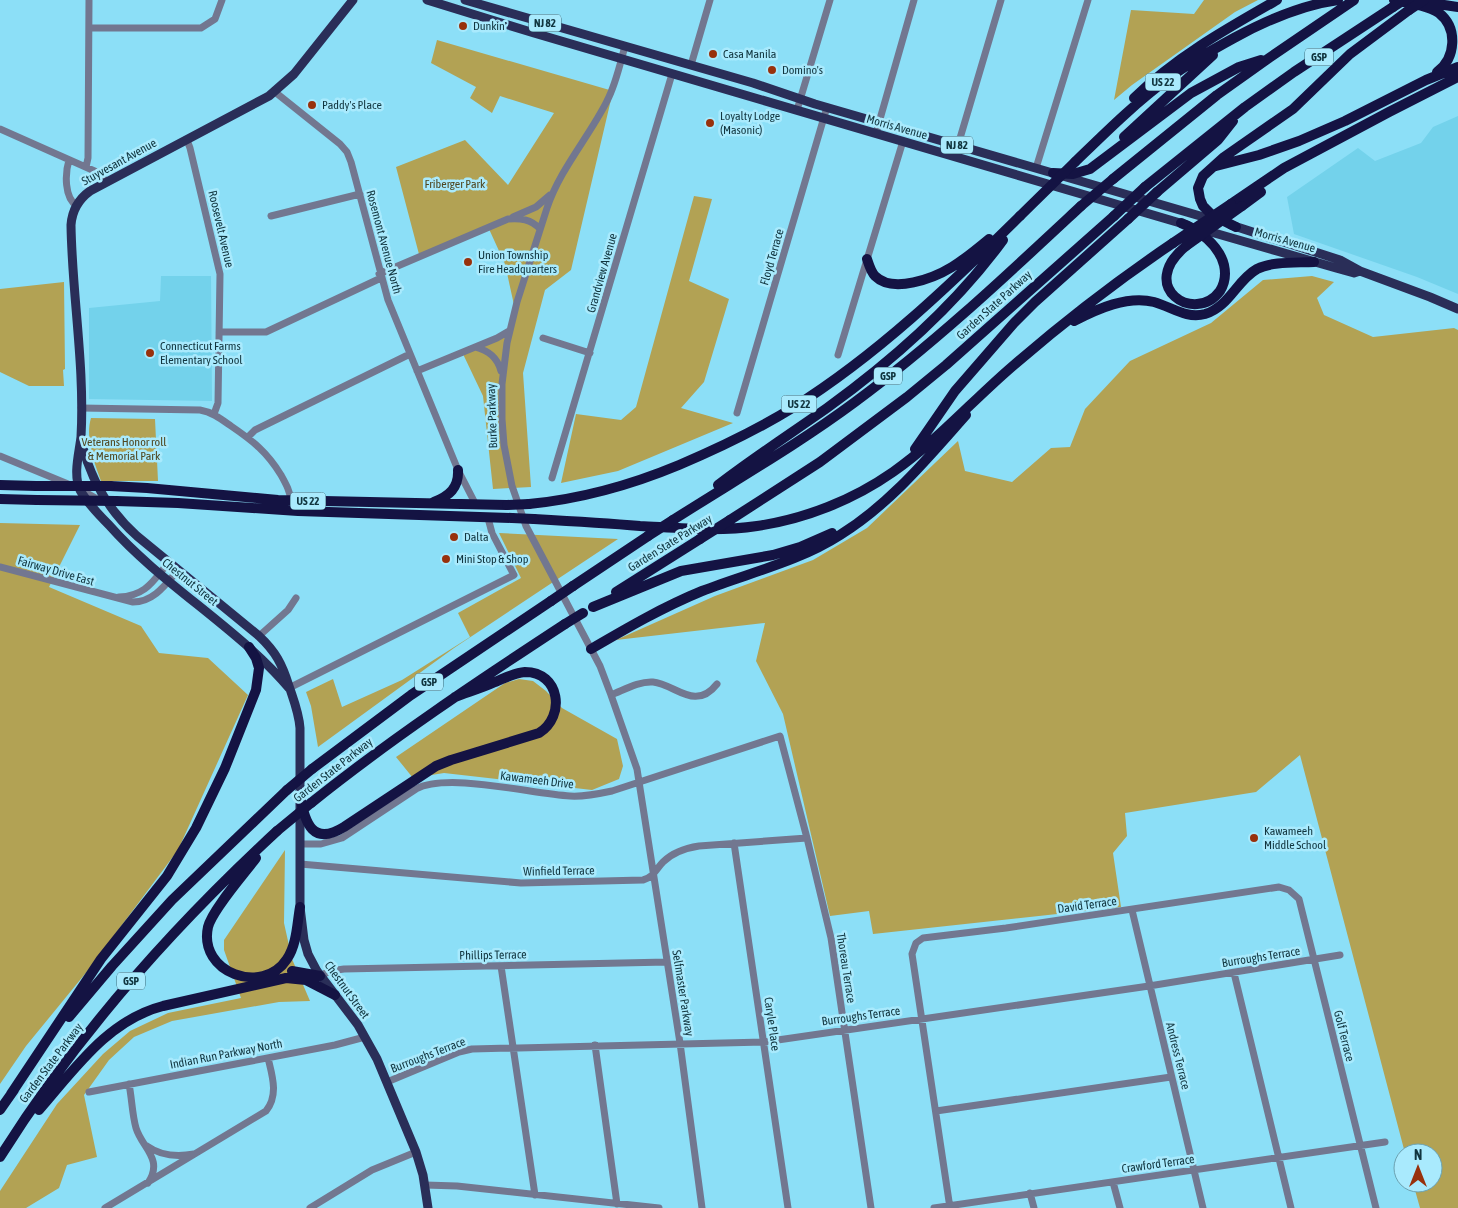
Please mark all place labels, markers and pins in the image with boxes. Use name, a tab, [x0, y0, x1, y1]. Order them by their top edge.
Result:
place label: Dunkin'	[473, 19, 507, 33]
marker: Dunkin'	[457, 20, 469, 32]
place label: Casa Manila	[723, 47, 776, 61]
marker: Casa Manila	[707, 48, 719, 60]
place label: Domino's	[782, 63, 823, 77]
marker: Domino's	[766, 64, 778, 76]
place label: Paddy's Place	[322, 98, 382, 112]
marker: Paddy's Place	[306, 99, 318, 111]
place label: Loyalty Lodge (Masonic)	[720, 109, 780, 137]
marker: Loyalty Lodge (Masonic)	[704, 117, 716, 129]
place label: Union Township Fire Headquarters	[478, 248, 557, 276]
marker: Union Township Fire Headquarters	[462, 256, 474, 268]
place label: Connecticut Farms Elementary School	[160, 339, 243, 367]
marker: Connecticut Farms Elementary School	[144, 347, 156, 359]
place label: Dalta	[464, 530, 489, 544]
marker: Dalta	[448, 531, 460, 543]
place label: Mini Stop & Shop	[456, 552, 529, 566]
marker: Mini Stop & Shop	[440, 553, 452, 565]
place label: Kawameeh Middle School	[1264, 824, 1327, 852]
marker: Kawameeh Middle School	[1248, 832, 1260, 844]

